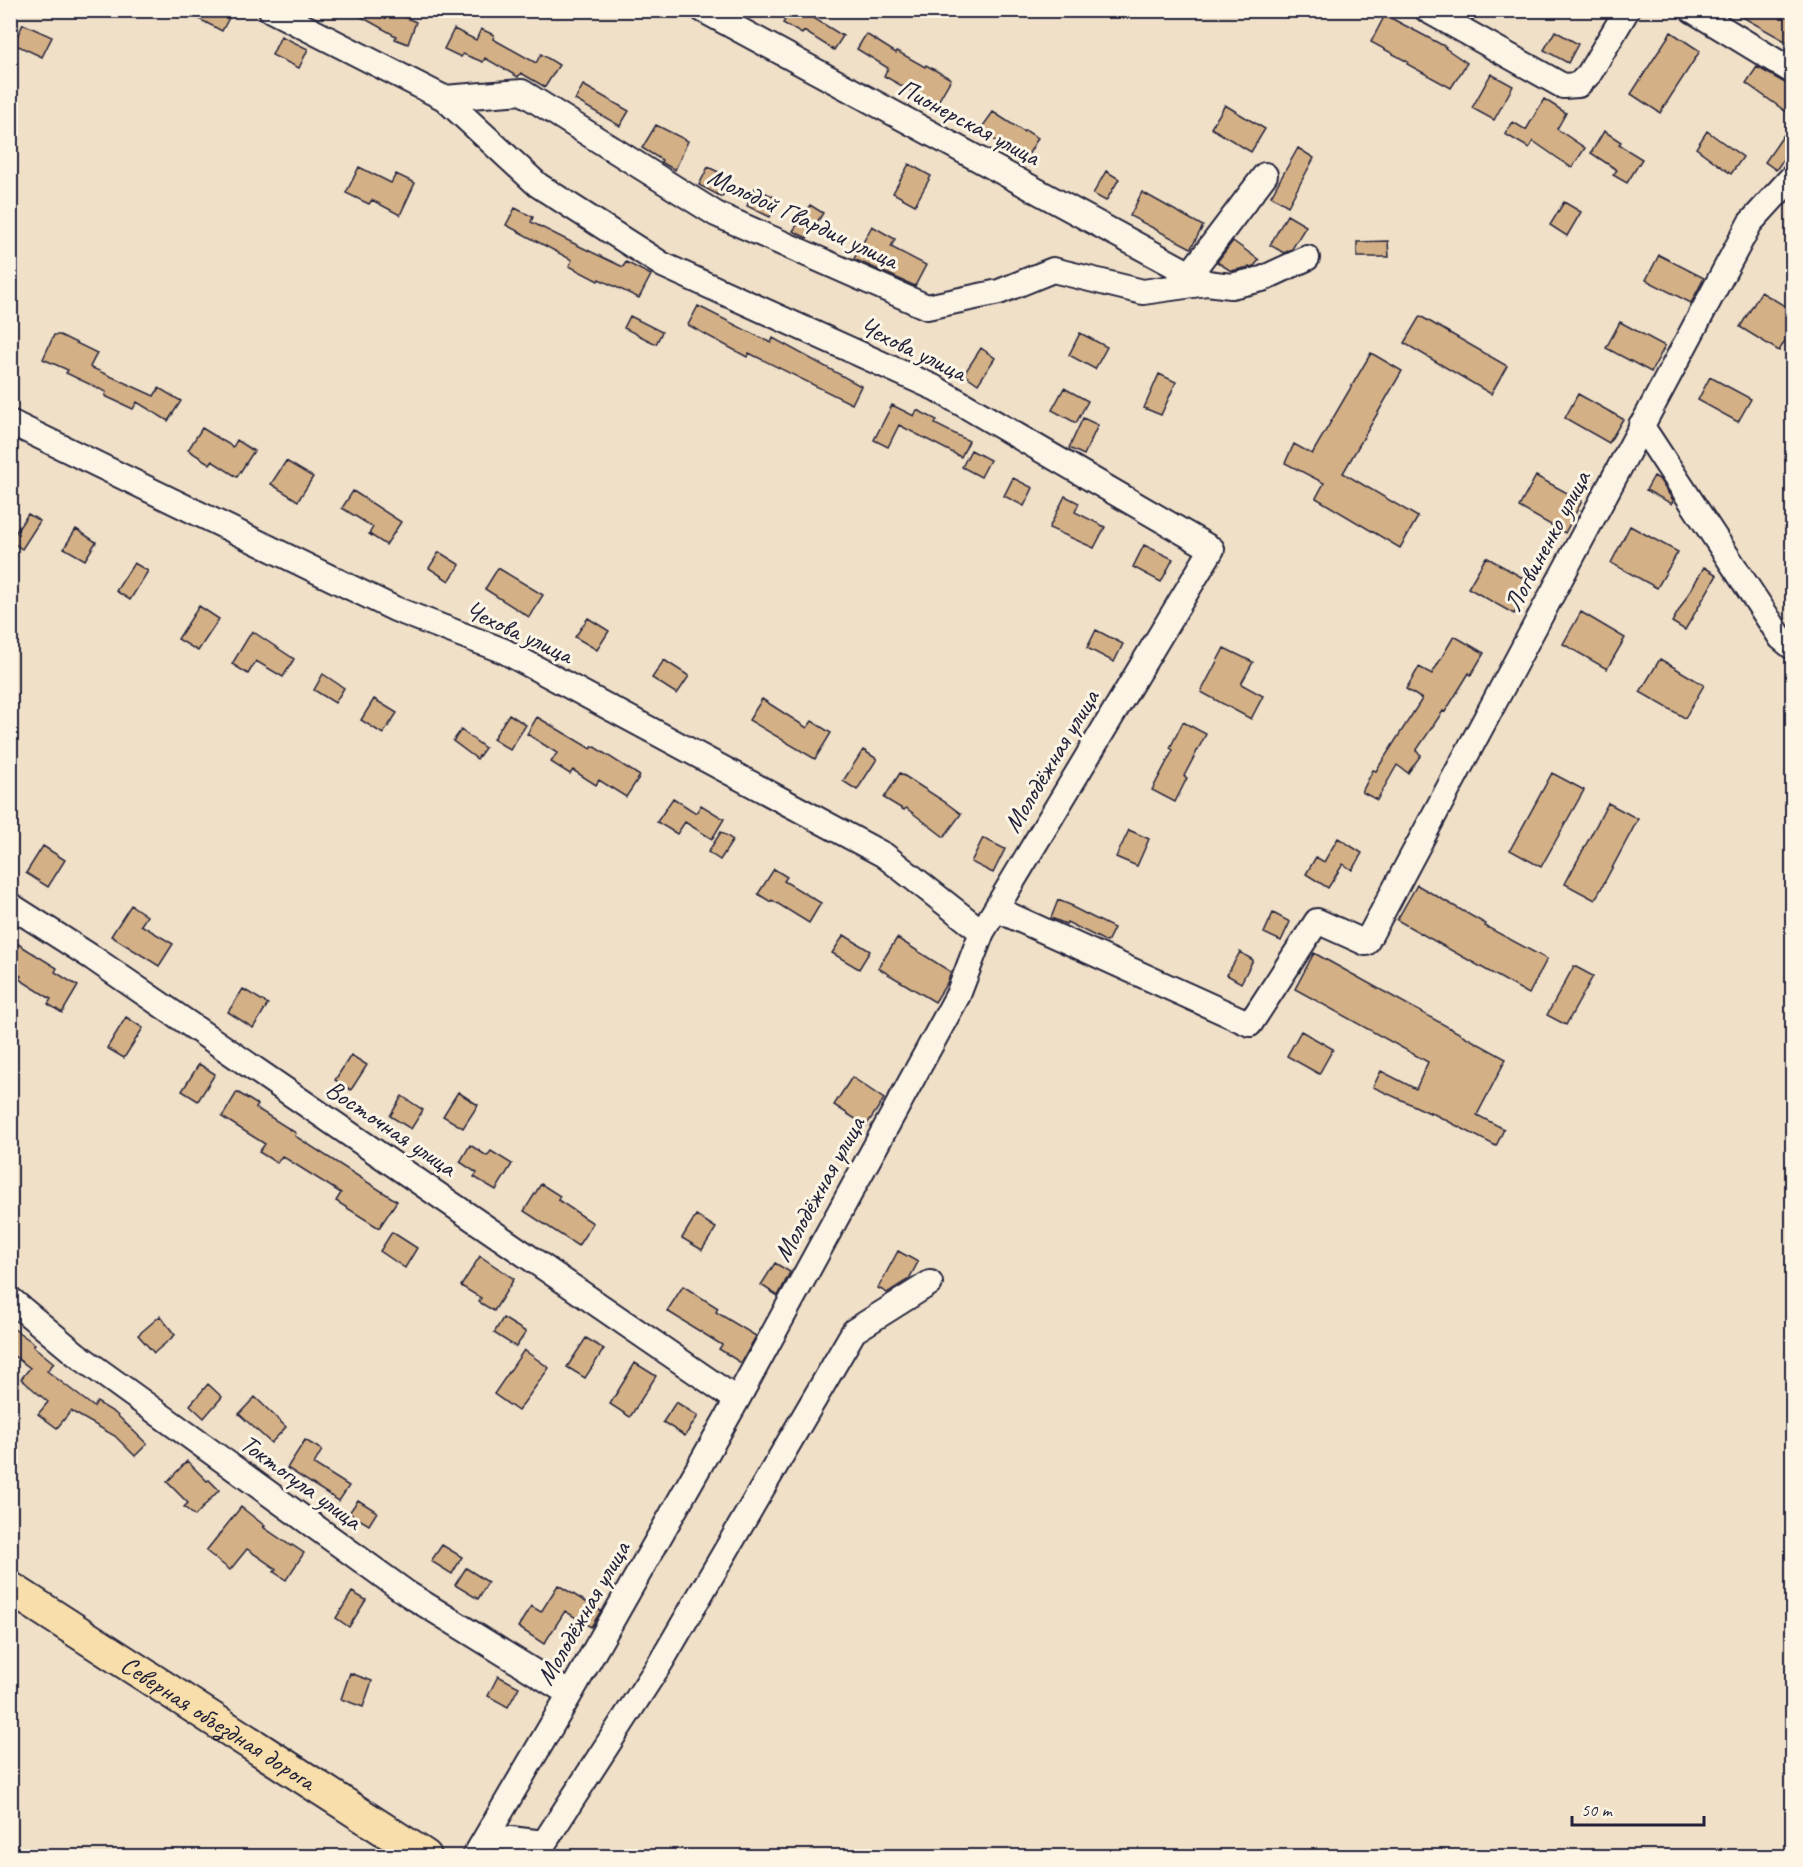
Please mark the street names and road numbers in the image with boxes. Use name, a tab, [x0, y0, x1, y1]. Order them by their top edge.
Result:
street label: Пионерская улица	[893, 71, 1047, 174]
street label: Молодой Гвардии улица	[703, 160, 905, 277]
street label: Чехова улица	[854, 309, 974, 390]
street label: Логвиненко улица	[1496, 464, 1599, 617]
street label: Чехова улица	[460, 593, 580, 672]
street label: Молодёжная улица	[996, 682, 1107, 838]
street label: Восточная улица	[319, 1072, 464, 1185]
street label: Молодёжная улица	[766, 1109, 873, 1267]
street label: Токтогула улица	[234, 1427, 370, 1538]
street label: Молодёжная улица	[529, 1534, 638, 1691]
street label: Северная объездная дорога	[115, 1648, 324, 1799]

